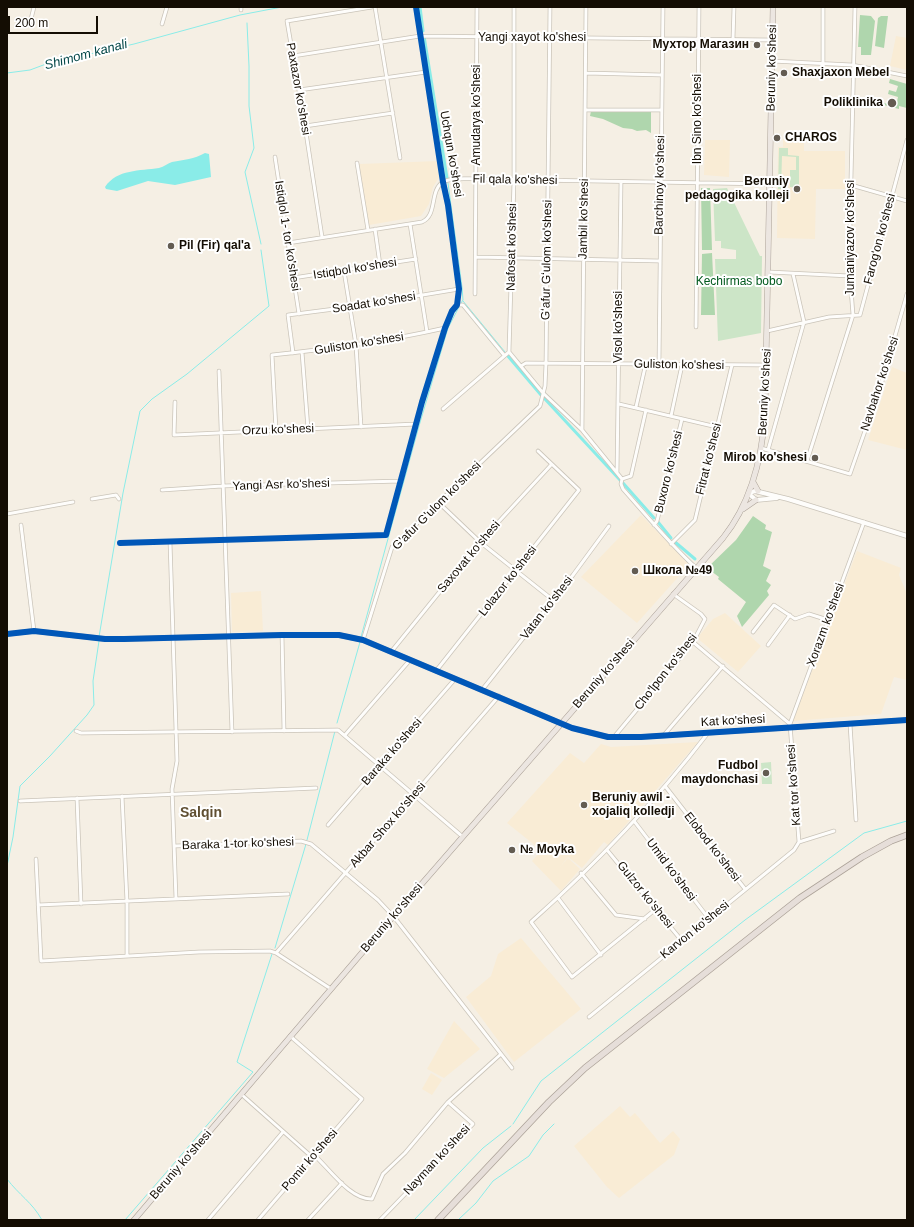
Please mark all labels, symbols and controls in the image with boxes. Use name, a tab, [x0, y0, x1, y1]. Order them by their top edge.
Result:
scale bar	[10, 8, 100, 34]
text: 200 m	[15, 16, 48, 30]
street label: Beruniy ko'shesi	[764, 24, 780, 112]
street label: Yangi xayot ko'shesi	[478, 31, 586, 45]
water label: Shimom kanali	[43, 36, 129, 74]
place label: Мухтор Магазин	[653, 38, 749, 52]
marker: Мухтор Магазин	[752, 40, 762, 50]
street label: Paxtazor ko'shesi	[283, 42, 313, 136]
street label: Amudarya ko'shesi	[470, 64, 484, 166]
place label: Shaxjaxon Mebel	[792, 66, 889, 80]
marker: Shaxjaxon Mebel	[779, 68, 789, 78]
street label: Ibn Sino ko'shesi	[691, 74, 705, 164]
place label: Poliklinika	[824, 96, 883, 110]
marker: Poliklinika	[886, 97, 898, 109]
street label: Uchqun ko'shesi	[436, 110, 466, 198]
place label: CHAROS	[785, 131, 837, 145]
marker: CHAROS	[772, 133, 782, 143]
street label: Barchinoy ko'shesi	[652, 135, 668, 235]
street label: Fil qala ko'shesi	[472, 172, 558, 188]
place label: Beruniy pedagogika kolleji	[685, 175, 789, 203]
street label: Jambil ko'shesi	[576, 178, 592, 260]
street label: Istiqlol 1- tor ko'shesi	[271, 180, 303, 292]
street label: Jumaniyazov ko'shesi	[844, 180, 858, 296]
marker: Beruniy pedagogika kolleji	[792, 184, 802, 194]
street label: Farog'on ko'shesi	[861, 192, 899, 286]
street label: Gʻafur Gʻulom ko'shesi	[539, 200, 555, 320]
street label: Nafosat ko'shesi	[504, 203, 520, 291]
place label: Pil (Fir) qal'a	[179, 239, 251, 253]
marker: Pil (Fir) qal'a	[166, 241, 176, 251]
street label: Istiqbol ko'shesi	[312, 255, 398, 283]
park label: Kechirmas bobo	[696, 275, 782, 289]
street label: Soadat ko'shesi	[331, 289, 417, 317]
street label: Visol ko'shesi	[612, 291, 626, 363]
street label: Guliston ko'shesi	[313, 330, 405, 358]
street label: Navbahor ko'shesi	[858, 335, 902, 433]
street label: Beruniy ko'shesi	[756, 348, 774, 436]
street label: Guliston ko'shesi	[634, 357, 724, 373]
street label: Orzu ko'shesi	[242, 422, 314, 438]
street label: Fitrat ko'shesi	[693, 422, 725, 496]
street label: Buxoro ko'shesi	[652, 429, 686, 515]
place label: Mirob ko'shesi	[723, 451, 807, 465]
marker: Mirob ko'shesi	[810, 453, 820, 463]
street label: G'afur G'ulom ko'shesi	[390, 459, 484, 553]
street label: Yangi Asr ko'shesi	[232, 476, 330, 494]
street label: Saxovat ko'shesi	[435, 518, 503, 596]
street label: Lolazor ko'shesi	[476, 543, 540, 619]
place label: Школа №49	[643, 564, 712, 578]
marker: Школа №49	[630, 566, 640, 576]
street label: Vatan ko'shesi	[518, 573, 576, 643]
street label: Xorazm ko'shesi	[804, 581, 848, 669]
street label: Cho'lpon ko'shesi	[632, 631, 700, 713]
street label: Beruniy ko'shesi	[570, 636, 638, 712]
street label: Kat ko'shesi	[701, 712, 765, 730]
street label: Baraka ko'shesi	[359, 715, 425, 789]
street label: Kat tor ko'shesi	[784, 744, 804, 826]
place label: Fudbol maydonchasi	[681, 759, 758, 787]
marker: Fudbol maydonchasi	[761, 768, 771, 778]
street label: Akbar Shox ko'shesi	[347, 779, 429, 871]
place label: Beruniy awil - xojaliq kolledji	[592, 791, 675, 819]
marker: Beruniy awil - xojaliq kolledji	[579, 800, 589, 810]
district label: Salqin	[180, 805, 222, 821]
street label: Elobod ko'shesi	[681, 810, 743, 884]
street label: Baraka 1-tor ko'shesi	[182, 835, 294, 853]
street label: Umid ko'shesi	[643, 836, 699, 904]
place label: № Moyka	[520, 843, 574, 857]
marker: № Moyka	[507, 845, 517, 855]
street label: Gulzor ko'shesi	[614, 859, 676, 931]
street label: Beruniy ko'shesi	[358, 880, 426, 956]
street label: Karvon ko'shesi	[658, 898, 732, 962]
street label: Nayman ko'shesi	[401, 1122, 473, 1198]
street label: Pomir ko'shesi	[279, 1126, 341, 1194]
street label: Beruniy ko'shesi	[147, 1127, 215, 1203]

